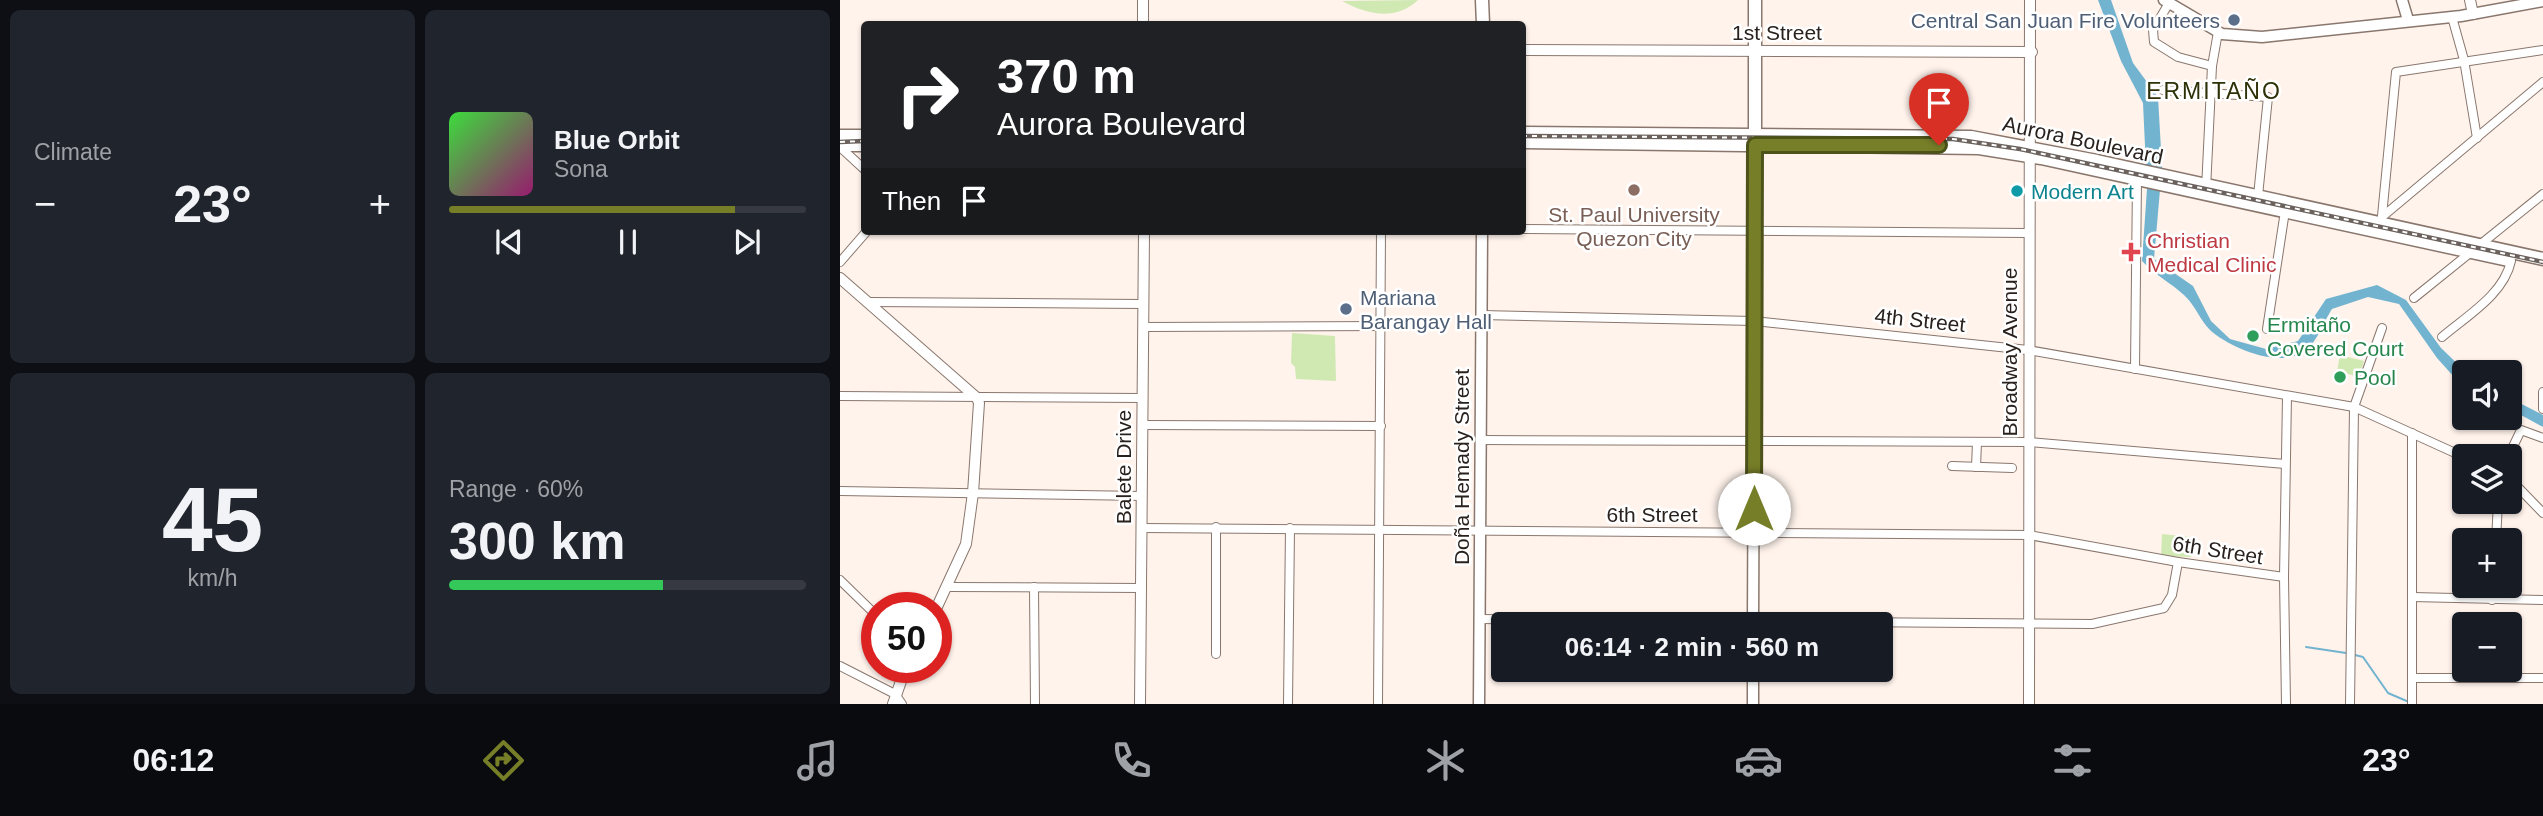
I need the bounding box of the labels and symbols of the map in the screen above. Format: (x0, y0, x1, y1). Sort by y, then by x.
place label: Central San Juan Fire Volunteers (1911, 9, 2220, 32)
marker: Central San Juan Fire Volunteers (2226, 12, 2242, 28)
street label: 1st Street (1732, 21, 1822, 44)
pin (1909, 73, 1969, 145)
district label: ERMITAÑO (2146, 78, 2282, 104)
street label: Aurora Boulevard (2001, 112, 2165, 168)
place label: Modern Art (2031, 180, 2134, 203)
marker: St. Paul University Quezon City (1626, 182, 1642, 198)
marker: Modern Art (2009, 183, 2025, 199)
place label: St. Paul University Quezon City (1548, 203, 1720, 250)
place label: Christian Medical Clinic (2147, 229, 2277, 276)
marker: Christian Medical Clinic (2121, 242, 2141, 262)
street label: Broadway Avenue (1998, 268, 2021, 436)
place label: Mariana Barangay Hall (1360, 286, 1492, 333)
marker: Mariana Barangay Hall (1338, 301, 1354, 317)
street label: 4th Street (1874, 304, 1967, 336)
place label: Ermitaño Covered Court (2267, 313, 2404, 360)
marker: Ermitaño Covered Court (2245, 328, 2261, 344)
place label: Pool (2354, 366, 2396, 389)
street label: Doña Hemady Street (1450, 369, 1473, 565)
marker: Pool (2332, 369, 2348, 385)
street label: Balete Drive (1112, 410, 1135, 524)
position arrow (1717, 472, 1791, 546)
street label: 6th Street (1606, 503, 1698, 526)
street label: 6th Street (2171, 532, 2265, 569)
speed limit sign: 50 (861, 592, 952, 683)

